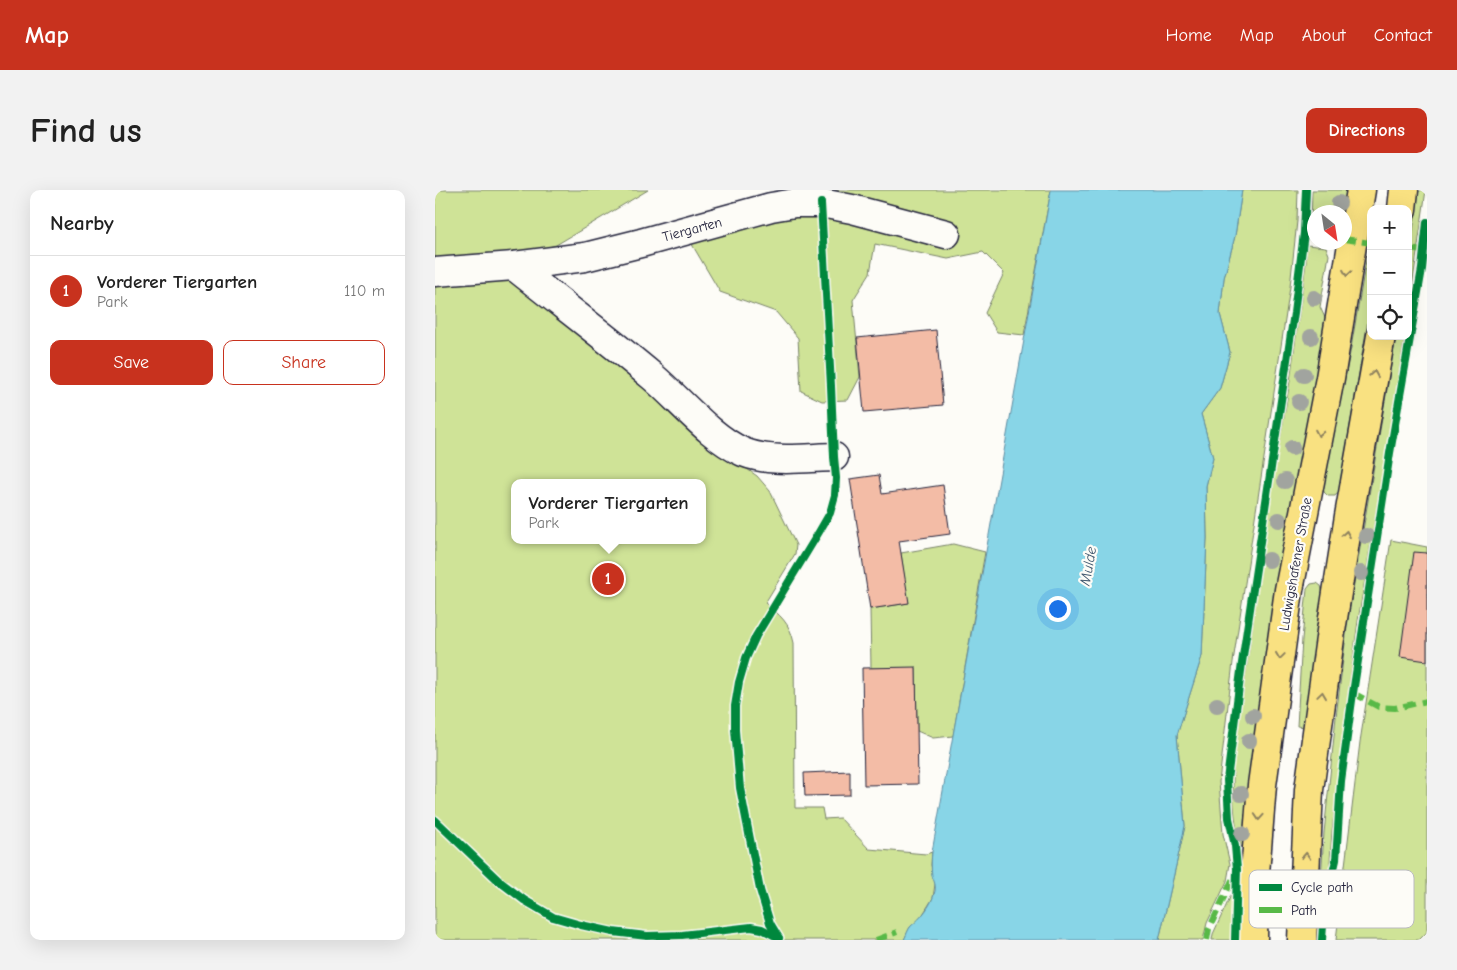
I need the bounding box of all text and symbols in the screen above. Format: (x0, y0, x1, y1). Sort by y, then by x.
text: Map (25, 21, 69, 49)
text: Home (1165, 25, 1212, 46)
text: Map (1240, 25, 1274, 46)
text: About (1302, 25, 1346, 46)
text: Contact (1374, 25, 1432, 46)
button: Directions (1306, 108, 1427, 153)
text: Find us (30, 110, 142, 151)
north arrow (1307, 205, 1352, 250)
map controls (1367, 205, 1412, 340)
button: + (1367, 205, 1412, 250)
text: Nearby (50, 211, 114, 235)
street label: Tiergarten (660, 213, 724, 246)
button: − (1367, 250, 1412, 295)
one-way arrow (1343, 268, 1353, 277)
text: Vorderer Tiergarten (97, 271, 257, 293)
text: 1 (63, 282, 69, 300)
text: 110 m (344, 282, 385, 300)
text: Park (97, 293, 128, 311)
button: locate (1367, 295, 1412, 340)
button: Save (50, 340, 213, 385)
button: Share (223, 340, 385, 385)
one-way arrow (1368, 370, 1378, 378)
one-way arrow (1315, 428, 1325, 437)
popup (511, 479, 706, 544)
text: Vorderer Tiergarten (528, 492, 689, 514)
street label: Ludwigshafener Straße (1275, 496, 1316, 632)
text: Park (528, 514, 559, 532)
one-way arrow (1340, 530, 1351, 538)
water label: Mulde (1076, 545, 1100, 588)
pin: 1 (592, 560, 624, 598)
your location (1045, 596, 1071, 622)
one-way arrow (1275, 652, 1285, 660)
one-way arrow (1316, 690, 1327, 698)
one-way arrow (1254, 813, 1265, 821)
one-way arrow (1300, 852, 1311, 860)
legend (1249, 870, 1414, 928)
text: Cycle path (1291, 879, 1353, 896)
text: Path (1291, 902, 1317, 919)

